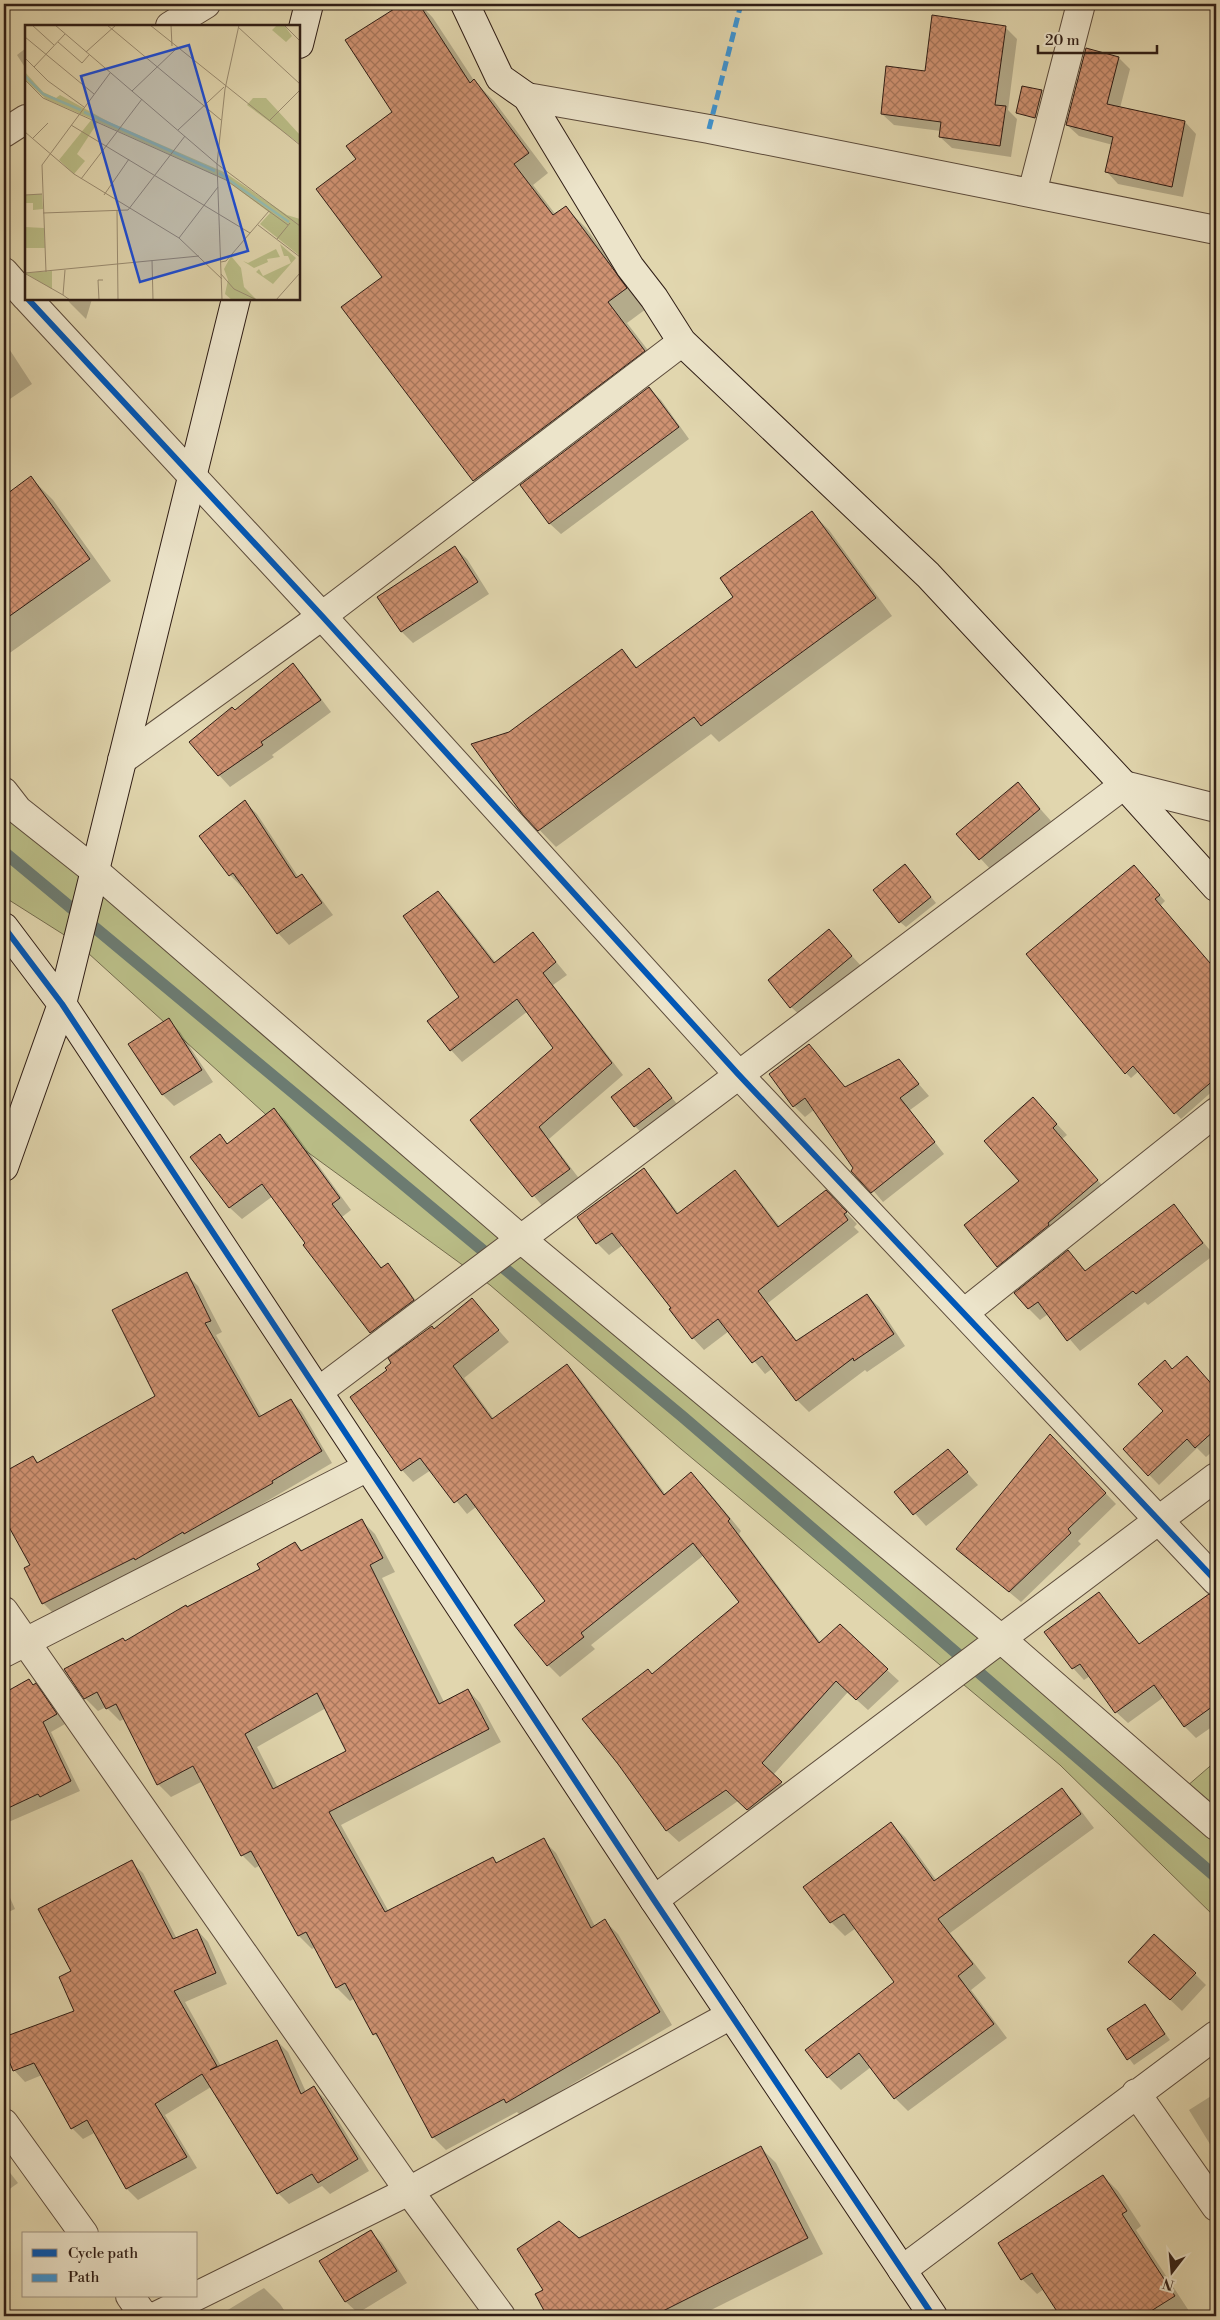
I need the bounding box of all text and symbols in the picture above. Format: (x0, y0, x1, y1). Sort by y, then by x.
scale bar (1038, 22, 1156, 54)
inset map (25, 25, 300, 300)
text: 20 m (1045, 31, 1080, 50)
legend (22, 2232, 198, 2298)
text: Cycle path (68, 2244, 138, 2263)
north arrow (1148, 2248, 1198, 2298)
text: Path (68, 2268, 100, 2287)
text: N (1161, 2273, 1176, 2294)

